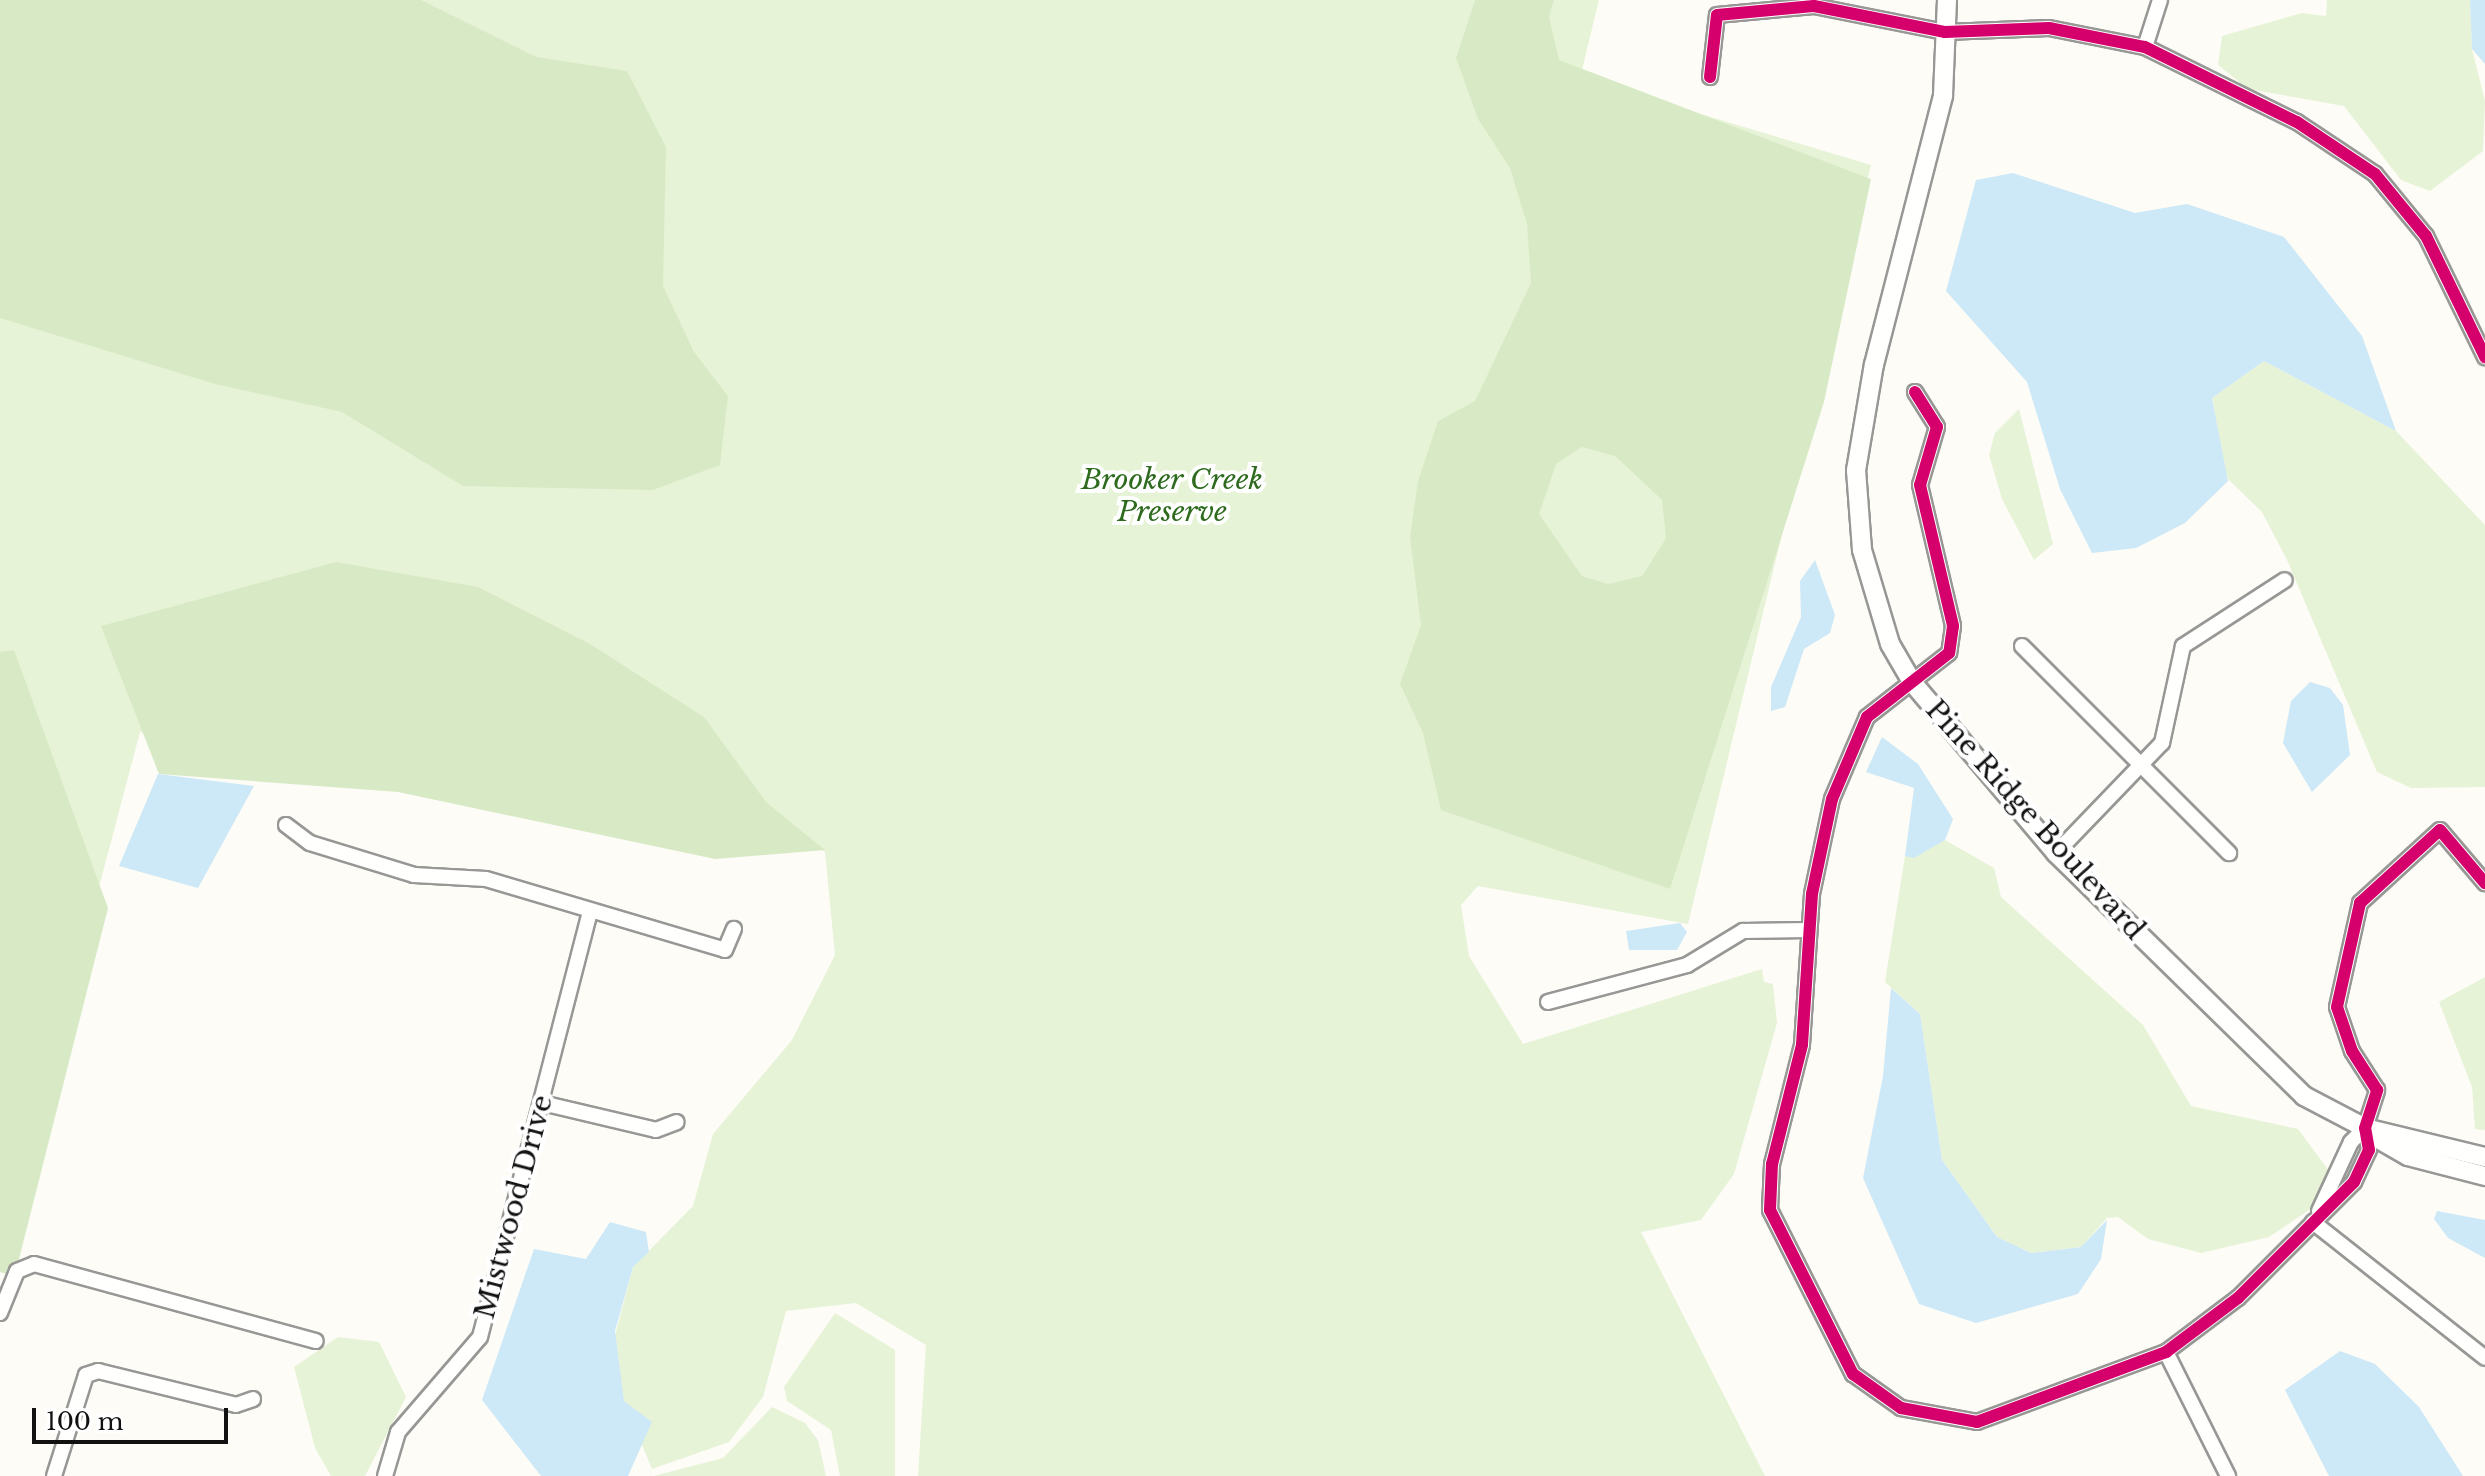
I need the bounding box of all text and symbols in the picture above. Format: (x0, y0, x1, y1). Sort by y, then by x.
park label: Brooker Creek Preserve (1081, 463, 1263, 529)
street label: Pine Ridge Boulevard (1918, 693, 2152, 947)
street label: Mistwood Drive (468, 1091, 560, 1323)
scale bar (36, 1392, 232, 1442)
text: 100 m (46, 1407, 124, 1436)

